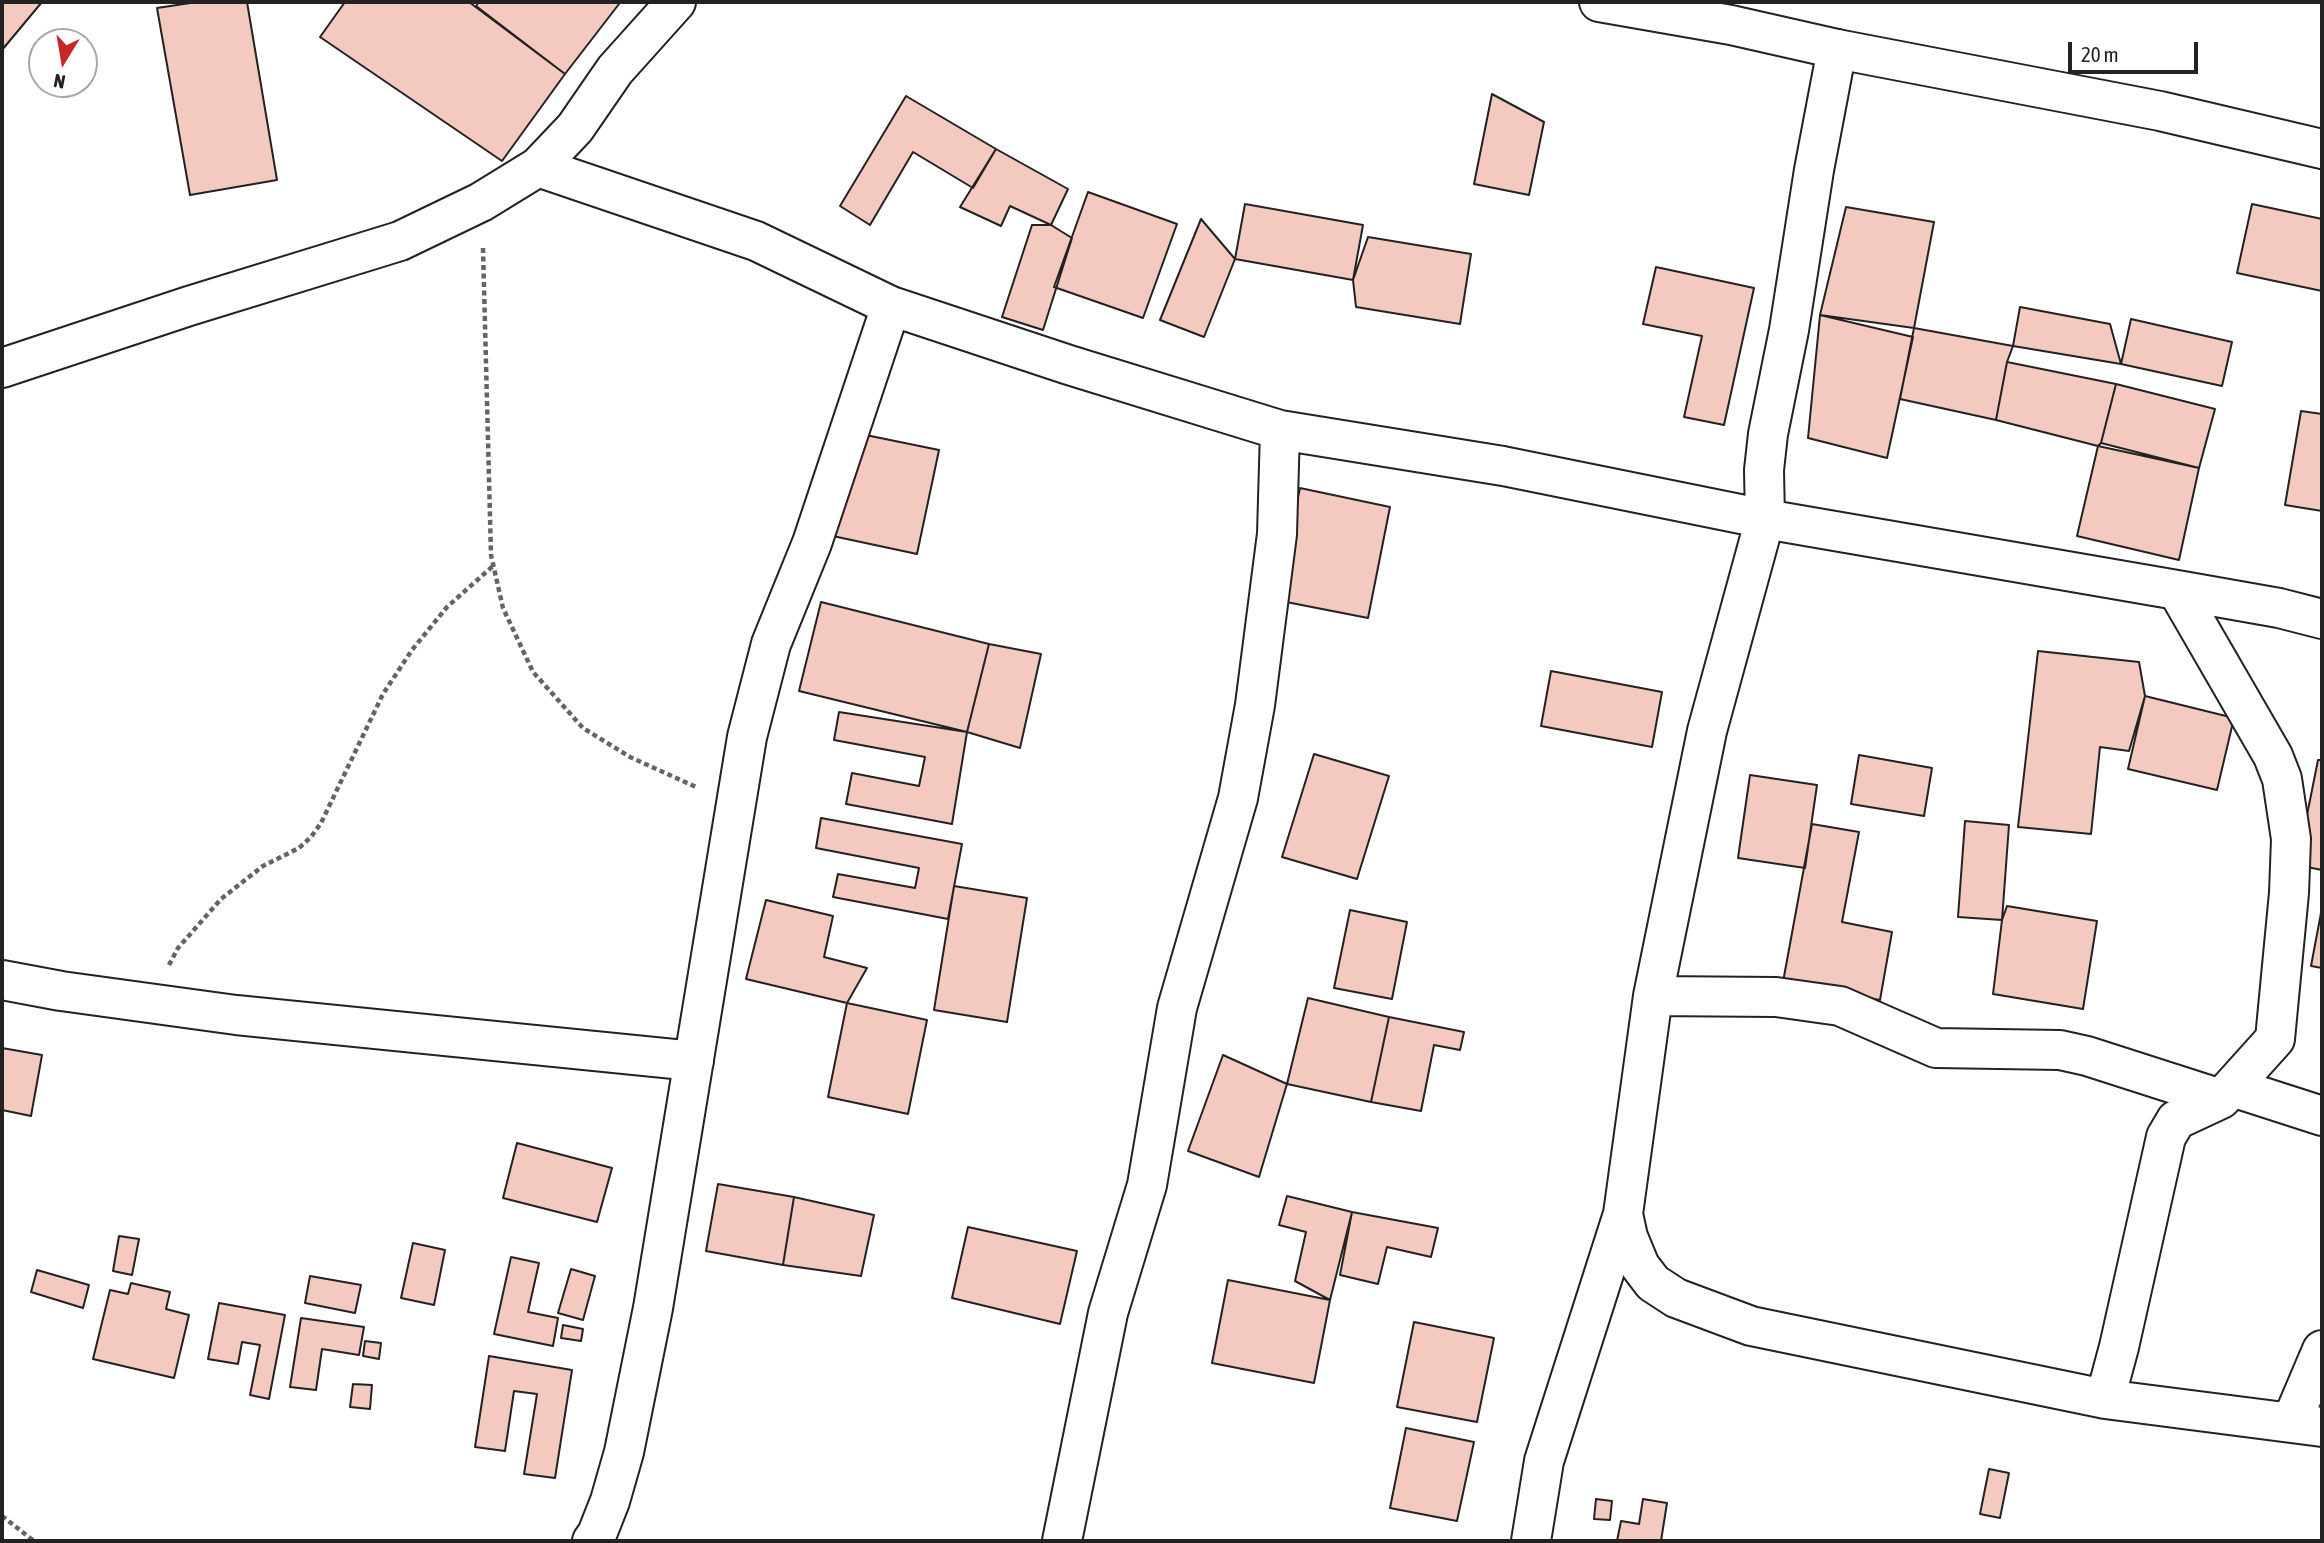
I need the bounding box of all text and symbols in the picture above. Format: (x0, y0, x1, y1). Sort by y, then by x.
north arrow (28, 28, 98, 98)
scale bar (2072, 28, 2202, 72)
text: 20 m (2081, 42, 2119, 66)
text: N (52, 70, 67, 94)

